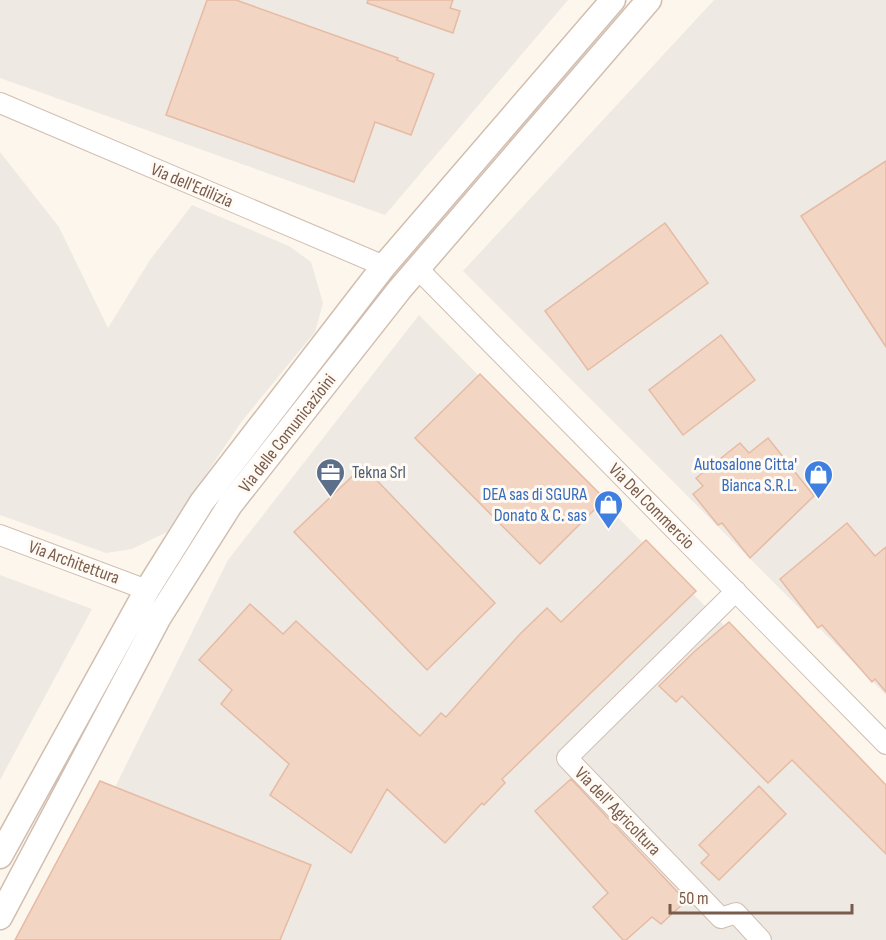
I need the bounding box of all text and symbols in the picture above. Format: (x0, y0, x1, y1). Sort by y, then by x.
street label: Via dell'Edilizia (147, 159, 236, 212)
street label: Via delle Comunicazioini (235, 370, 340, 497)
place label: Autosalone Citta' Bianca S.R.L. (693, 454, 797, 496)
office icon: Tekna Srl (315, 456, 347, 498)
shop icon: Autosalone Citta' Bianca S.R.L. (802, 458, 834, 500)
street label: Via Del Commercio (604, 459, 699, 554)
place label: Tekna Srl (352, 462, 406, 483)
place label: DEA sas di SGURA Donato & C. sas (482, 484, 587, 526)
shop icon: DEA sas di SGURA Donato & C. sas (592, 488, 624, 530)
street label: Via Architettura (25, 536, 122, 589)
street label: Via dell' Agricoltura (570, 763, 665, 860)
scale bar (670, 877, 852, 915)
text: 50 m (679, 888, 709, 909)

